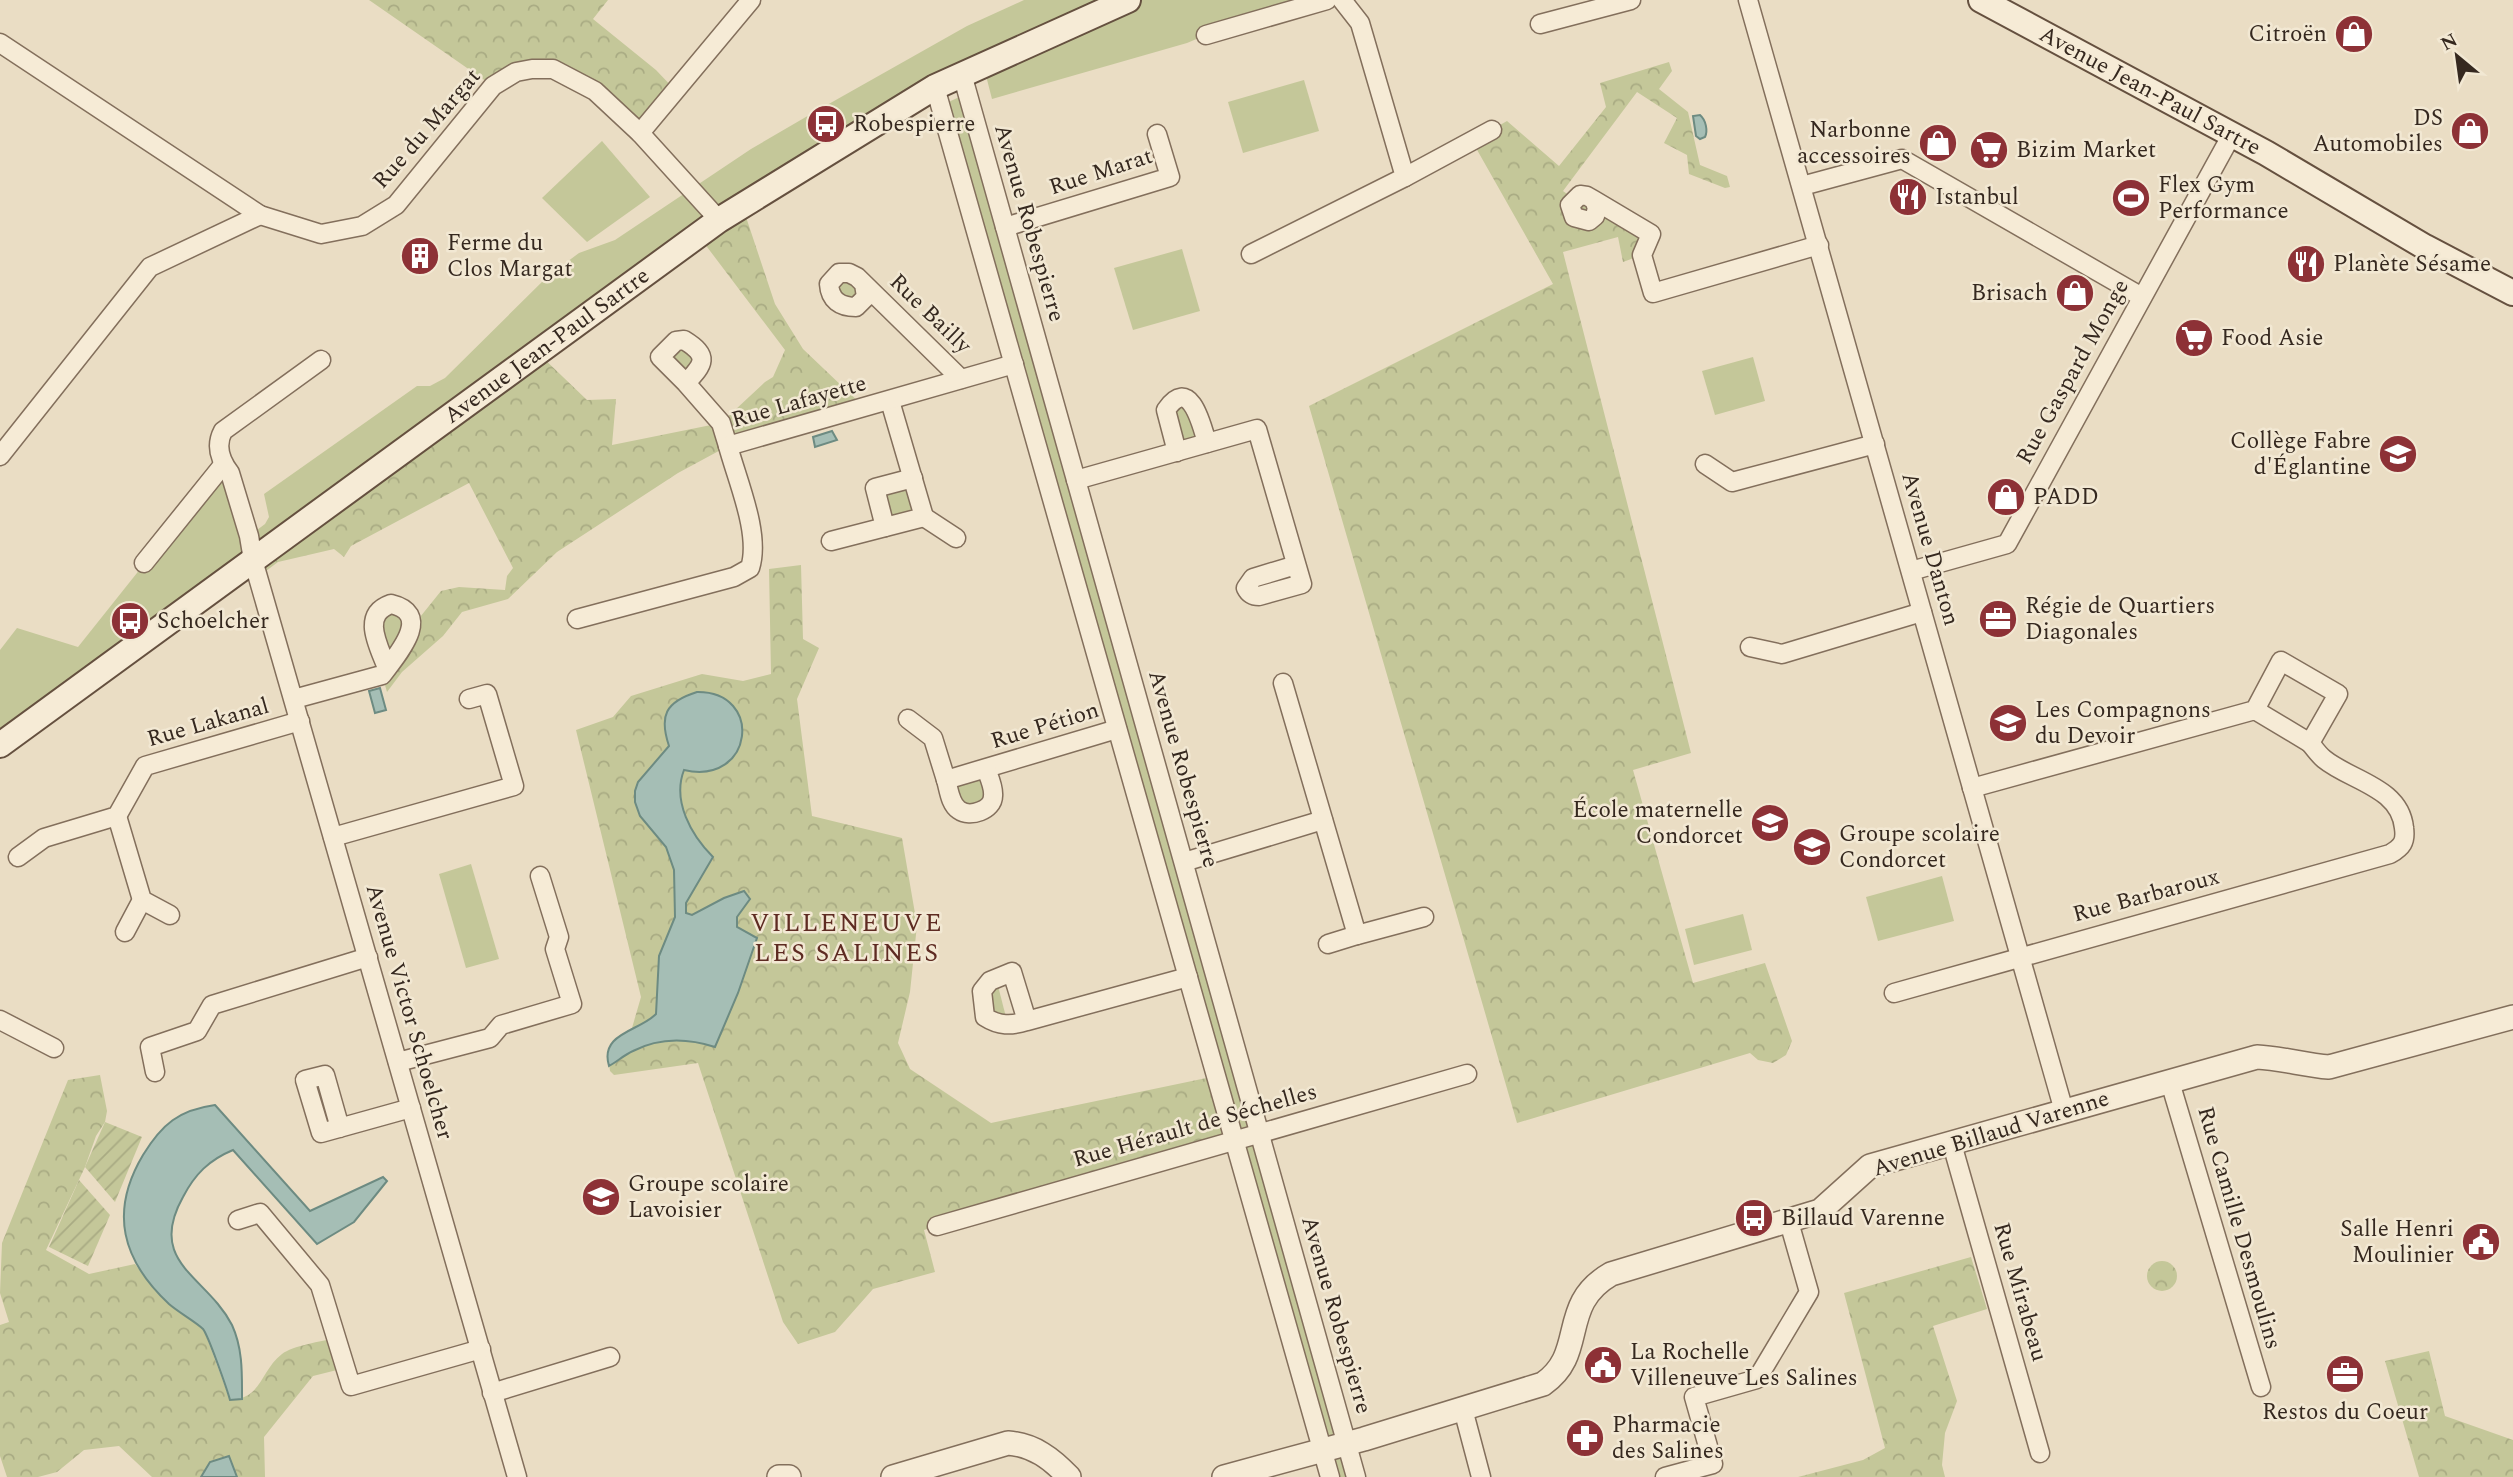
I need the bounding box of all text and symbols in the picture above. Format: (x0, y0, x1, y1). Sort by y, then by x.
shop icon: Citroën (2333, 13, 2375, 55)
street label: Avenue Jean-Paul Sartre (2033, 17, 2267, 165)
place label: Citroën (2249, 17, 2327, 52)
north arrow (2422, 21, 2492, 91)
text: N (2436, 26, 2463, 59)
street label: Rue du Margat (364, 61, 490, 197)
place label: DS Automobiles (2313, 101, 2443, 162)
bus stop icon: Robespierre (805, 103, 847, 145)
place label: Robespierre (853, 107, 975, 142)
shop icon: DS Automobiles (2449, 110, 2491, 152)
place label: Narbonne accessoires (1797, 113, 1911, 174)
street label: Avenue Robespierre (984, 120, 1074, 326)
shop icon: Narbonne accessoires (1917, 122, 1959, 164)
supermarket icon: Bizim Market (1968, 129, 2010, 171)
place label: Bizim Market (2016, 133, 2156, 168)
street label: Rue Marat (1045, 139, 1157, 205)
place label: Flex Gym Performance (2158, 168, 2289, 229)
restaurant icon: Istanbul (1887, 176, 1929, 218)
sports icon: Flex Gym Performance (2110, 177, 2152, 219)
place label: Istanbul (1935, 180, 2019, 215)
place label: Ferme du Clos Margat (447, 226, 573, 287)
building icon: Ferme du Clos Margat (399, 235, 441, 277)
restaurant icon: Planète Sésame (2285, 243, 2327, 285)
place label: Planète Sésame (2333, 247, 2491, 282)
street label: Avenue Jean-Paul Sartre (437, 259, 657, 433)
street label: Rue Bailly (881, 266, 980, 363)
shop icon: Brisach (2054, 272, 2096, 314)
street label: Rue Gaspard Monge (2007, 273, 2139, 471)
place label: Brisach (1971, 276, 2048, 311)
supermarket icon: Food Asie (2173, 317, 2215, 359)
place label: Food Asie (2221, 321, 2323, 356)
street label: Rue Lafayette (727, 366, 871, 438)
place label: Collège Fabre d'Églantine (2230, 424, 2371, 485)
school or university icon: Collège Fabre d'Églantine (2377, 433, 2419, 475)
street label: Avenue Danton (1891, 468, 1969, 630)
shop icon: PADD (1985, 476, 2027, 518)
place label: PADD (2033, 480, 2099, 515)
place label: Régie de Quartiers Diagonales (2025, 589, 2215, 650)
office icon: Régie de Quartiers Diagonales (1977, 598, 2019, 640)
bus stop icon: Schoelcher (109, 600, 151, 642)
place label: Schoelcher (157, 604, 269, 639)
street label: Avenue Robespierre (1138, 666, 1228, 872)
street label: Rue Lakanal (143, 689, 273, 757)
street label: Rue Pétion (987, 693, 1103, 759)
place label: Les Compagnons du Devoir (2035, 693, 2211, 754)
school or university icon: Les Compagnons du Devoir (1987, 702, 2029, 744)
place label: École maternelle Condorcet (1572, 793, 1743, 854)
school or university icon: École maternelle Condorcet (1749, 802, 1791, 844)
place label: Groupe scolaire Condorcet (1839, 817, 2000, 878)
school or university icon: Groupe scolaire Condorcet (1791, 826, 1833, 868)
street label: Rue Barbaroux (2069, 860, 2223, 932)
street label: Avenue Victor Schoelcher (356, 880, 462, 1144)
district label: VILLENEUVE LES SALINES (750, 903, 944, 973)
street label: Rue Hérault de Séchelles (1069, 1074, 1321, 1178)
street label: Avenue Billaud Varenne (1868, 1081, 2114, 1187)
street label: Rue Camille Desmoulins (2188, 1102, 2290, 1354)
place label: Groupe scolaire Lavoisier (628, 1167, 789, 1228)
school or university icon: Groupe scolaire Lavoisier (580, 1176, 622, 1218)
bus stop icon: Billaud Varenne (1733, 1197, 1775, 1239)
place label: Billaud Varenne (1781, 1201, 1945, 1236)
street label: Avenue Robespierre (1291, 1212, 1381, 1418)
place label: Salle Henri Moulinier (2340, 1212, 2454, 1273)
street label: Rue Mirabeau (1983, 1218, 2057, 1366)
public building icon: Salle Henri Moulinier (2460, 1221, 2502, 1263)
place label: La Rochelle Villeneuve Les Salines (1630, 1335, 1858, 1396)
public building icon: La Rochelle Villeneuve Les Salines (1582, 1344, 1624, 1386)
office icon: Restos du Coeur (2324, 1353, 2366, 1395)
place label: Restos du Coeur (2262, 1395, 2428, 1430)
place label: Pharmacie des Salines (1612, 1408, 1724, 1469)
pharmacy icon: Pharmacie des Salines (1564, 1417, 1606, 1459)

